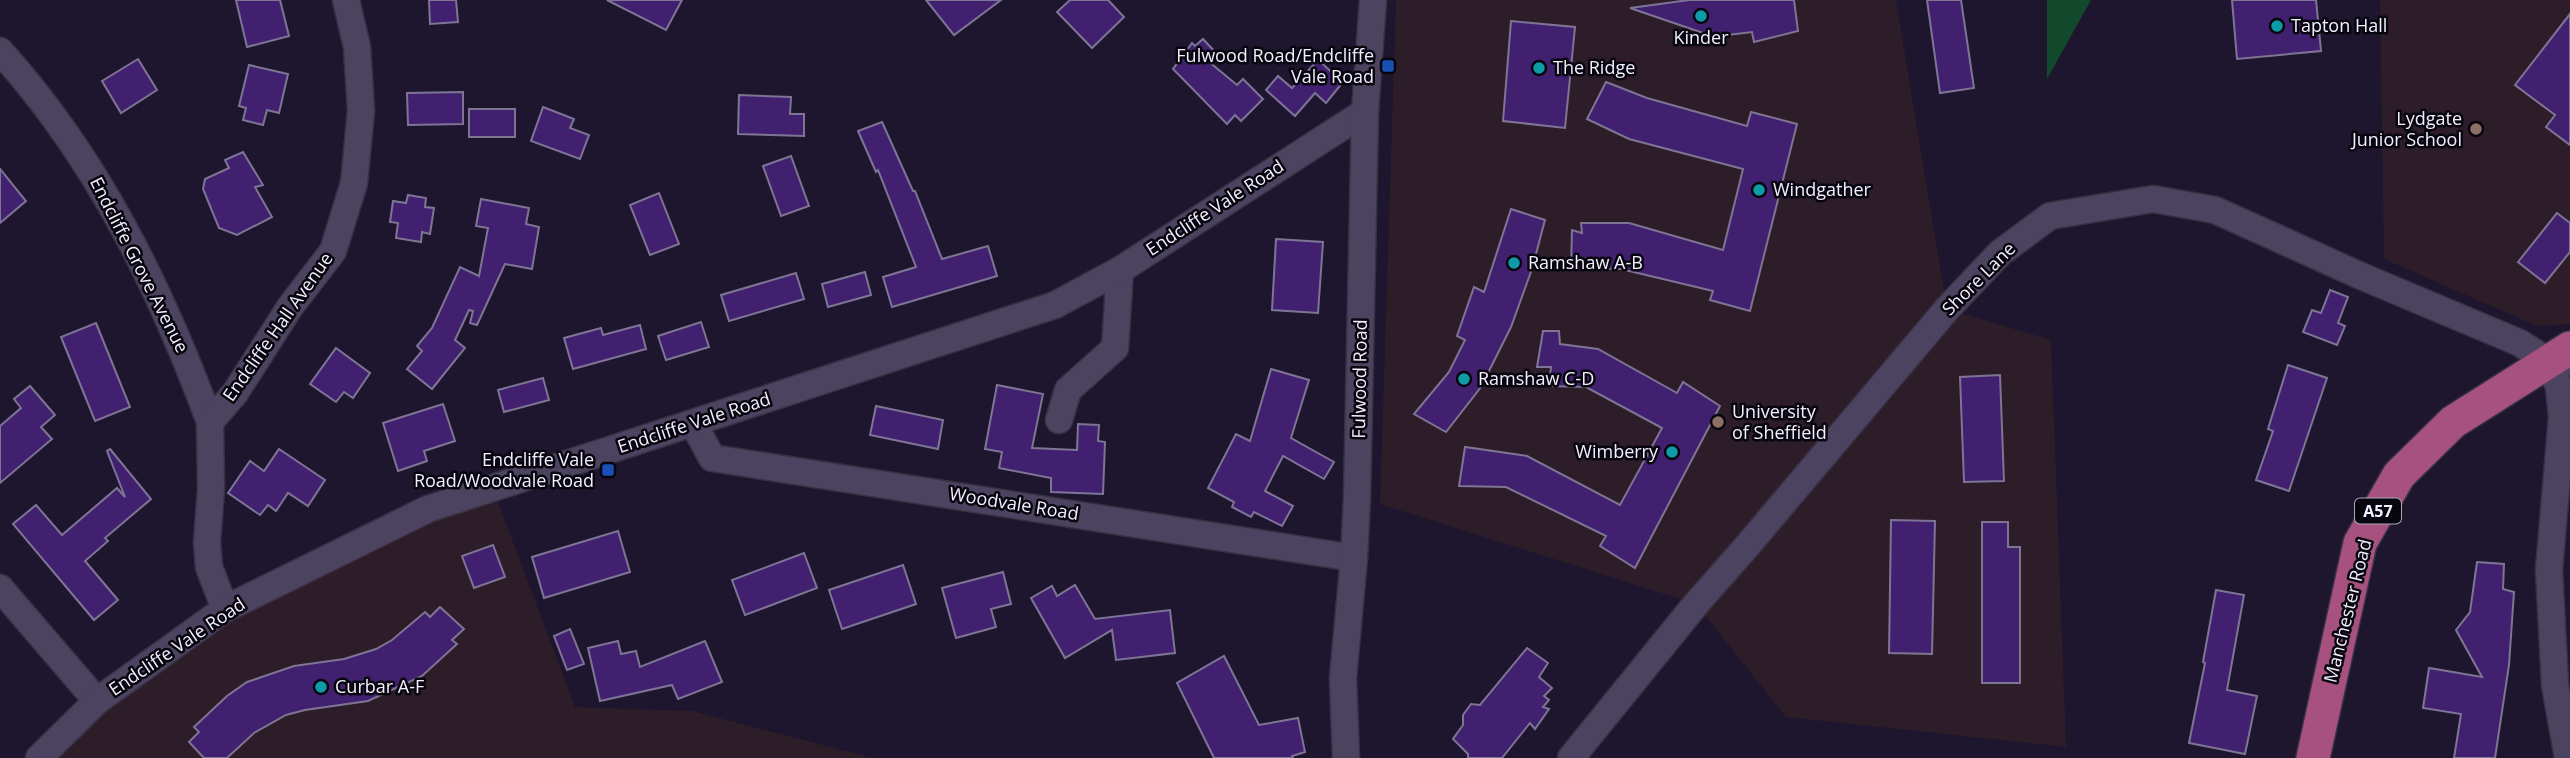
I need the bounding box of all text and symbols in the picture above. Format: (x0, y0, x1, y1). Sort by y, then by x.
marker: Kinder (1693, 8, 1709, 24)
place label: Tapton Hall (2291, 13, 2387, 37)
marker: Tapton Hall (2269, 18, 2285, 34)
place label: Kinder (1673, 25, 1729, 49)
place label: Fulwood Road/Endcliffe Vale Road (1176, 43, 1374, 88)
place label: The Ridge (1553, 55, 1635, 79)
marker: Fulwood Road/Endcliffe Vale Road (1380, 58, 1396, 74)
marker: The Ridge (1531, 60, 1547, 76)
place label: Lydgate Junior School (2350, 106, 2462, 151)
marker: Lydgate Junior School (2468, 121, 2484, 137)
street label: Endcliffe Vale Road (1141, 154, 1288, 261)
street label: Endcliffe Grove Avenue (85, 173, 195, 357)
place label: Windgather (1773, 177, 1872, 201)
marker: Windgather (1751, 182, 1767, 198)
street label: Shore Lane (1936, 236, 2020, 320)
street label: Endcliffe Hall Avenue (217, 247, 338, 406)
place label: Ramshaw A-B (1528, 250, 1643, 274)
marker: Ramshaw A-B (1506, 255, 1522, 271)
street label: Fulwood Road (1346, 319, 1372, 439)
place label: Ramshaw C-D (1478, 366, 1594, 390)
marker: Ramshaw C-D (1456, 371, 1472, 387)
street label: Endcliffe Vale Road (614, 386, 773, 458)
place label: University of Sheffield (1732, 399, 1827, 444)
marker: University of Sheffield (1710, 414, 1726, 430)
place label: Wimberry (1575, 439, 1659, 463)
marker: Wimberry (1664, 444, 1680, 460)
place label: Endcliffe Vale Road/Woodvale Road (414, 447, 594, 492)
marker: Endcliffe Vale Road/Woodvale Road (600, 462, 616, 478)
street label: Woodvale Road (948, 481, 1081, 525)
road number: A57 (2355, 498, 2401, 524)
street label: Manchester Road (2318, 536, 2376, 685)
street label: Endcliffe Vale Road (104, 592, 249, 701)
place label: Curbar A-F (335, 674, 424, 698)
marker: Curbar A-F (313, 679, 329, 695)

